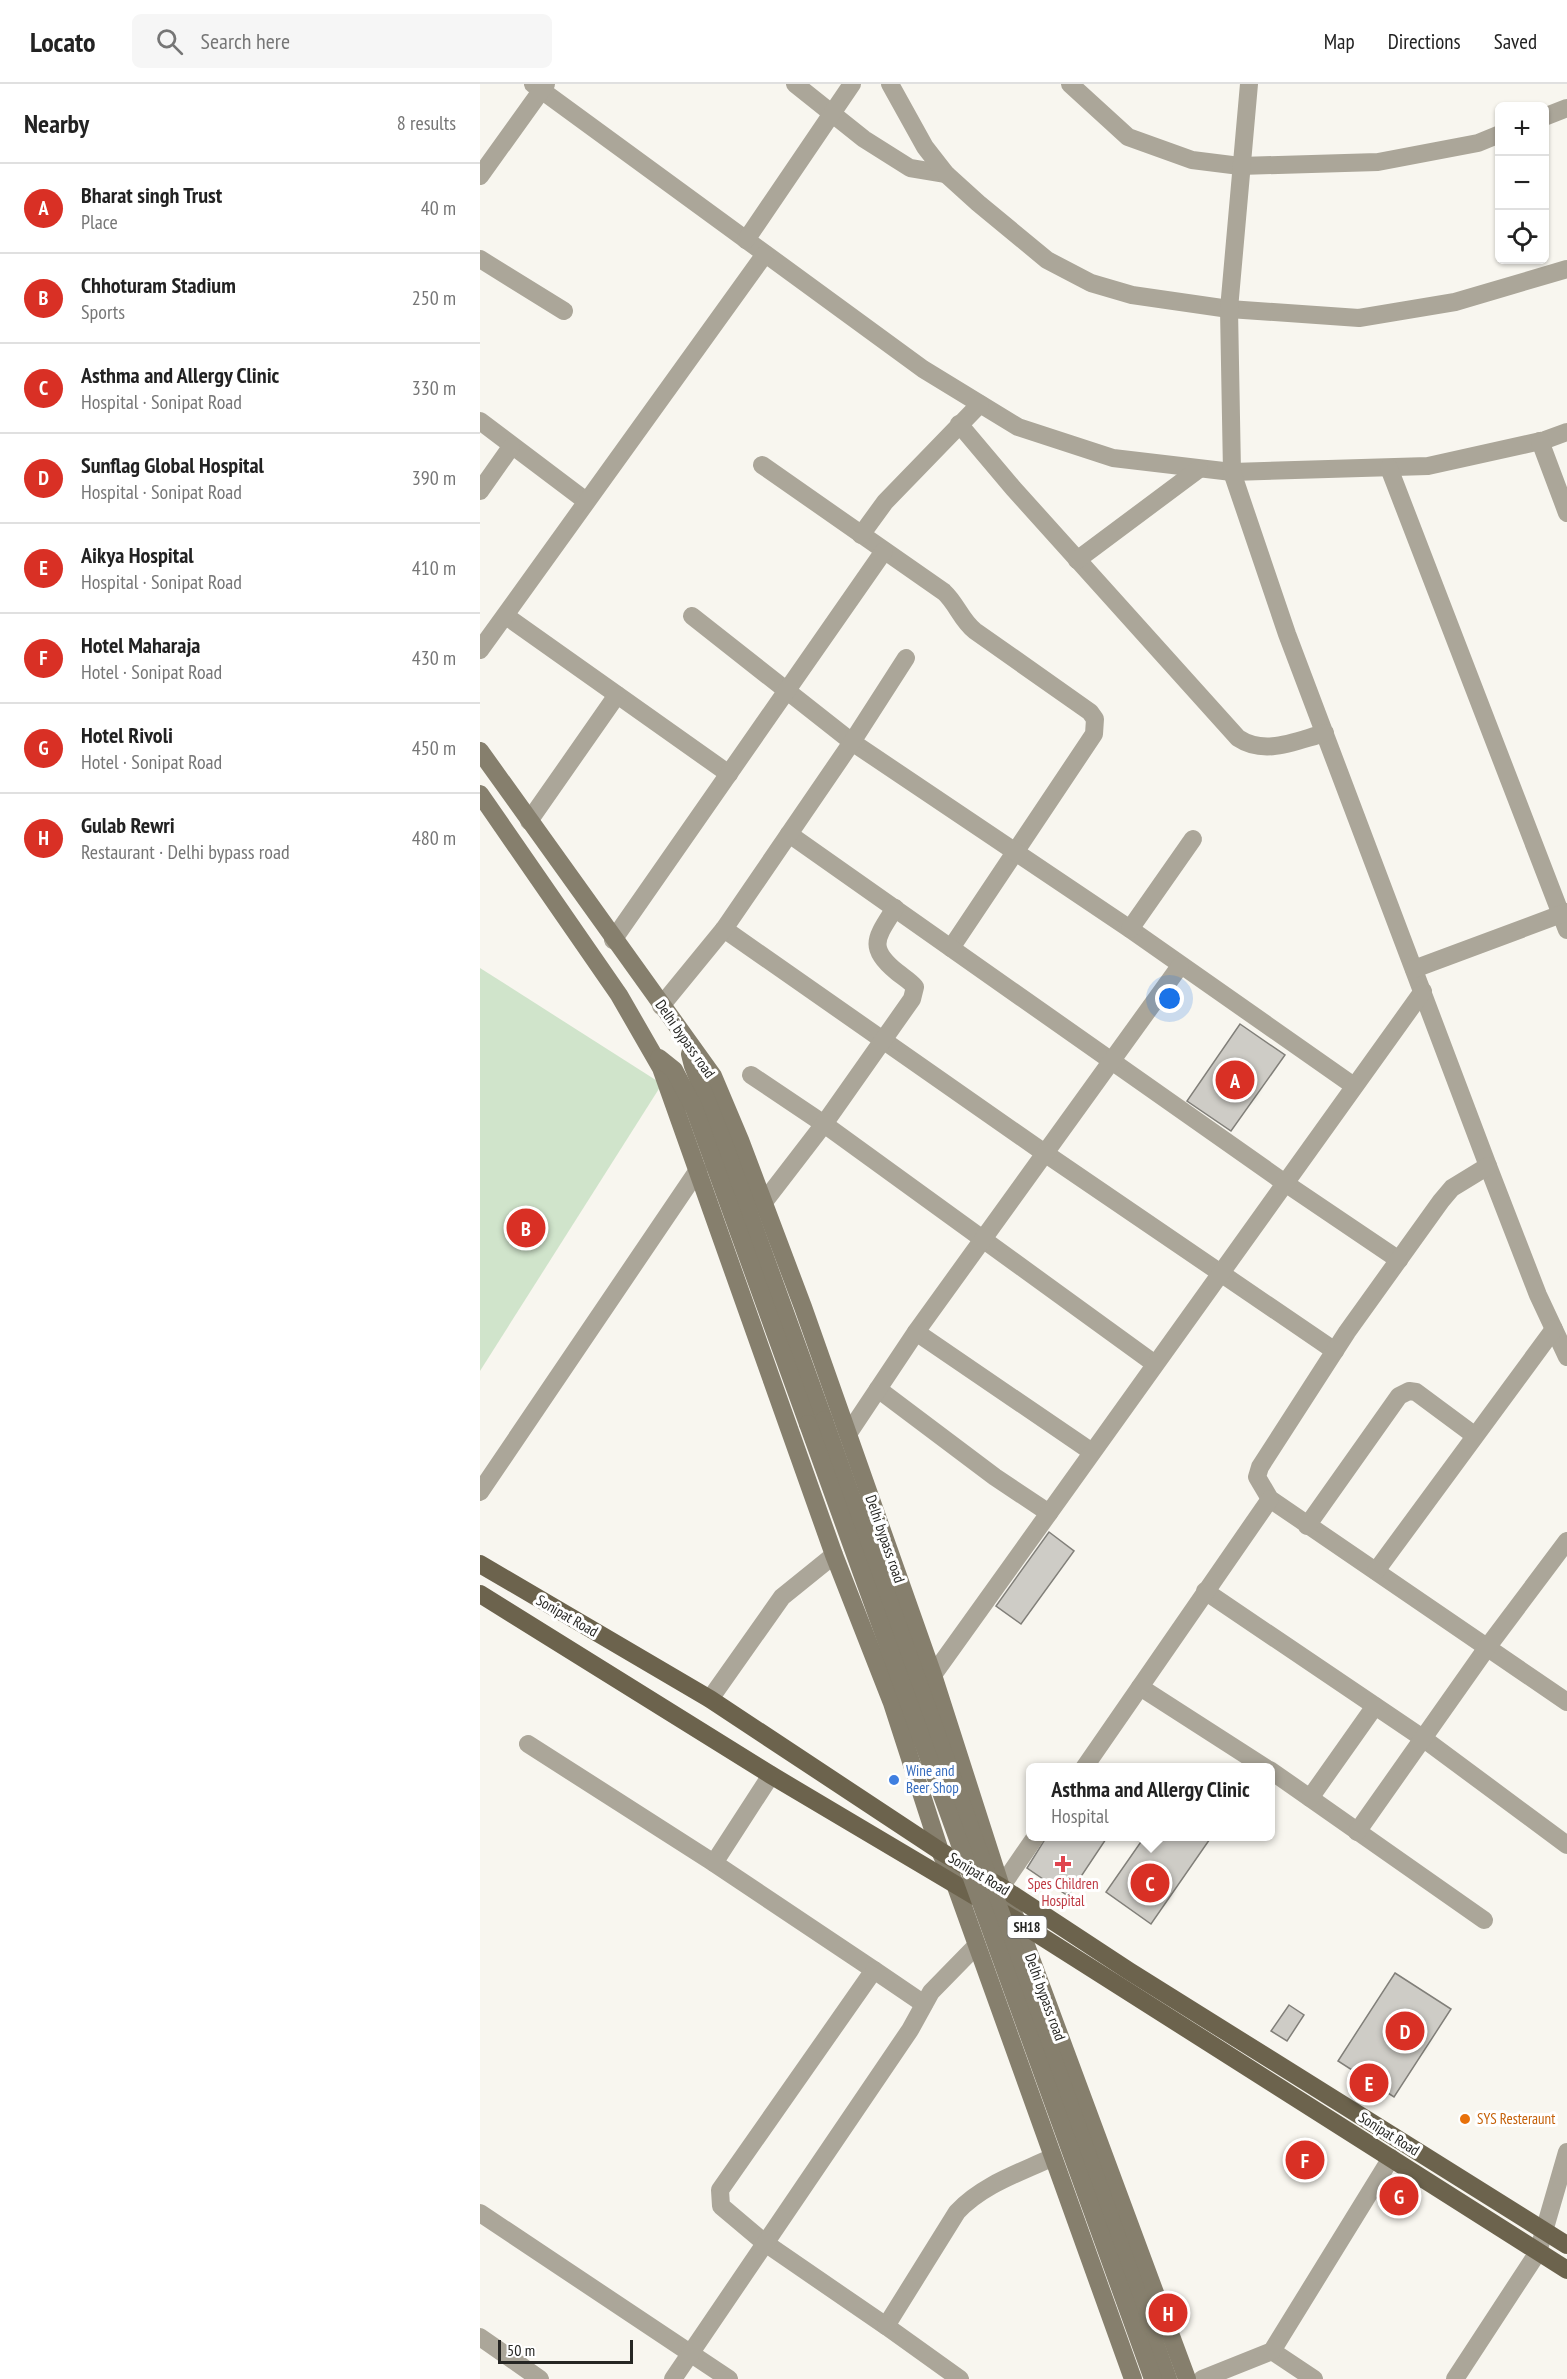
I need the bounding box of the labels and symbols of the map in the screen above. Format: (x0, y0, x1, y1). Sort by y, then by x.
your location (1155, 984, 1184, 1013)
street label: Delhi bypass road (651, 996, 719, 1082)
pin: A (1216, 1058, 1254, 1102)
pin: B (506, 1206, 546, 1250)
street label: Delhi bypass road (862, 1492, 909, 1585)
street label: Sonipat Road (533, 1590, 602, 1641)
place label: Wine and Beer Shop (906, 1761, 959, 1797)
marker: Wine and Beer Shop (887, 1773, 901, 1787)
street label: Sonipat Road (945, 1848, 1013, 1899)
marker: Spes Children Hospital (1054, 1855, 1072, 1873)
pin: C (1130, 1860, 1170, 1906)
place label: Spes Children Hospital (1028, 1874, 1099, 1910)
road number: SH18 (1008, 1916, 1046, 1938)
street label: Delhi bypass road (1021, 1951, 1070, 2043)
pin: D (1386, 2008, 1424, 2054)
pin: E (1350, 2060, 1388, 2106)
street label: Sonipat Road (1355, 2107, 1423, 2160)
place label: SYS Resteraunt (1477, 2109, 1555, 2128)
marker: SYS Resteraunt (1458, 2112, 1472, 2126)
pin: F (1286, 2138, 1324, 2182)
pin: G (1380, 2174, 1418, 2218)
pin: H (1148, 2290, 1188, 2336)
scale bar (498, 2337, 633, 2364)

